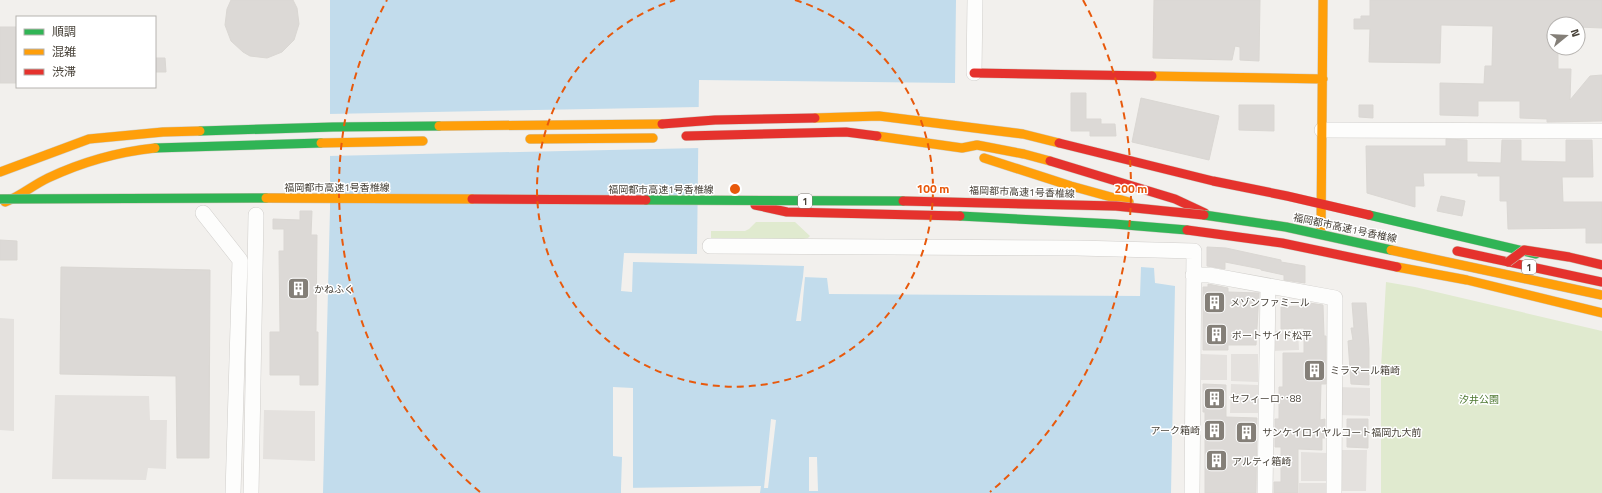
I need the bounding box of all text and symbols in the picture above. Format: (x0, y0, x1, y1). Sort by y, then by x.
legend (16, 16, 156, 88)
north arrow (1546, 16, 1586, 56)
text: 順調 (52, 22, 76, 41)
text: N (1567, 27, 1584, 39)
text: 混雑 (52, 42, 76, 61)
text: 渋滞 (52, 62, 76, 81)
text: 100 m (917, 179, 949, 198)
text: 200 m (1115, 179, 1147, 198)
street label: 福岡都市高速1号香椎線 (284, 180, 390, 195)
street label: 福岡都市高速1号香椎線 (608, 182, 714, 197)
centre of rings (728, 182, 742, 196)
street label: 福岡都市高速1号香椎線 (969, 183, 1075, 201)
road number: 1 (798, 194, 812, 208)
street label: 福岡都市高速1号香椎線 (1292, 210, 1398, 246)
road number: 1 (1522, 260, 1536, 274)
building icon: かねふく (285, 276, 311, 302)
place label: かねふく (314, 282, 354, 297)
building icon: メゾンファミール (1202, 289, 1228, 315)
place label: メゾンファミール (1230, 295, 1310, 310)
building icon: ポートサイド松平 (1203, 322, 1229, 348)
place label: ポートサイド松平 (1232, 328, 1312, 343)
building icon: ミラマール箱崎 (1302, 357, 1328, 383)
place label: ミラマール箱崎 (1330, 363, 1400, 378)
building icon: セフィーロ‥88 (1202, 385, 1228, 411)
place label: セフィーロ‥88 (1230, 391, 1301, 406)
park label: 汐井公園 (1459, 392, 1499, 407)
building icon: アーク箱崎 (1202, 417, 1228, 443)
building icon: サンケイロイヤルコート福岡九大前 (1234, 419, 1260, 445)
place label: アーク箱崎 (1151, 423, 1200, 438)
place label: サンケイロイヤルコート福岡九大前 (1262, 425, 1421, 440)
building icon: アルティ箱崎 (1203, 448, 1229, 474)
place label: アルティ箱崎 (1232, 454, 1291, 469)

